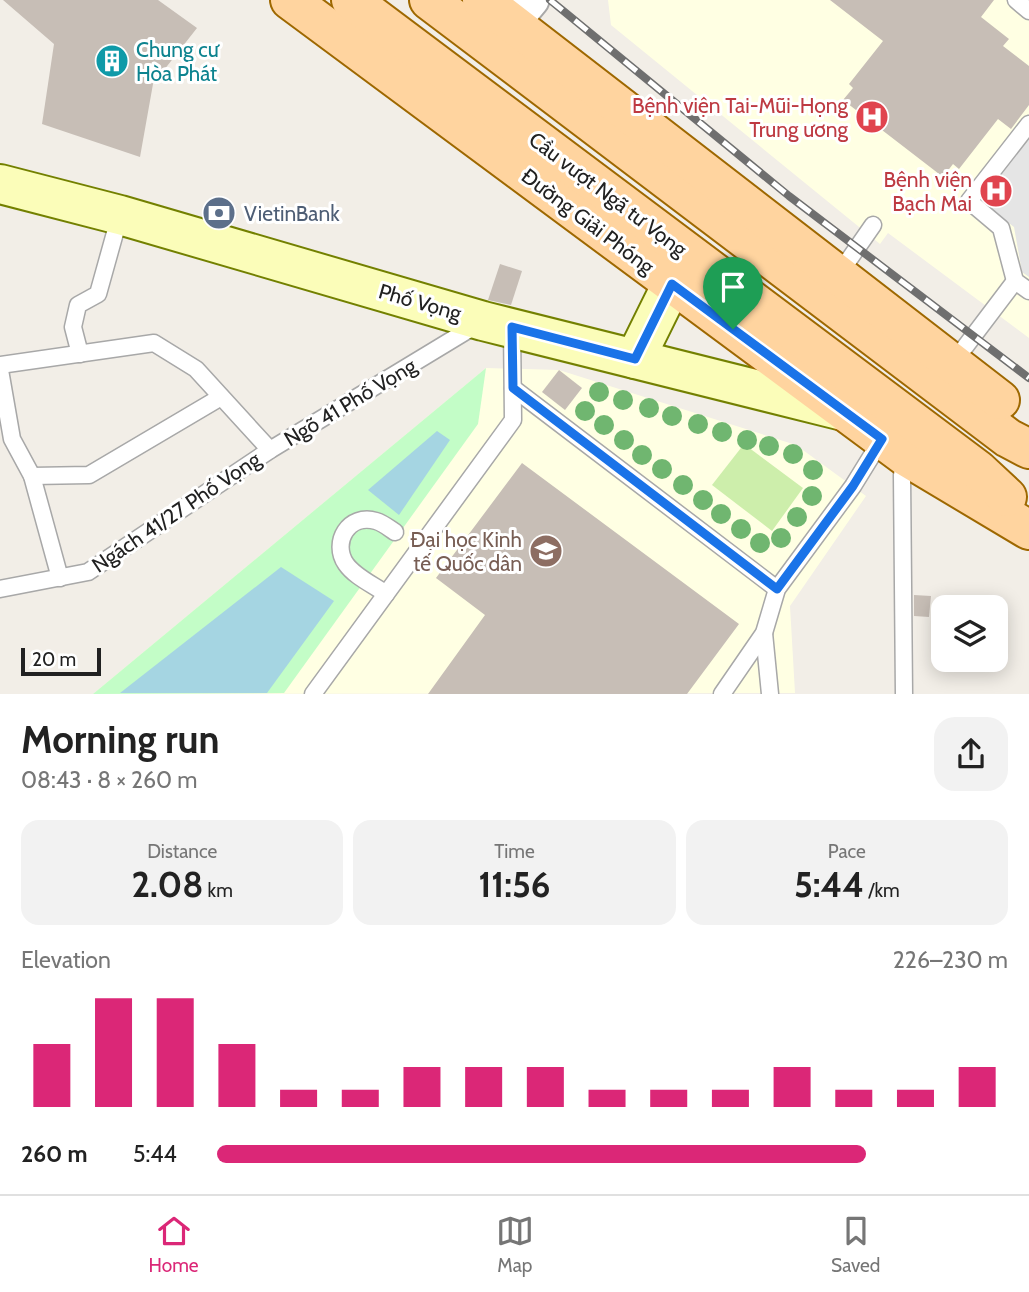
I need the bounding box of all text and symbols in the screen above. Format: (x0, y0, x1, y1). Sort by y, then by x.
place label: Chung cư Hòa Phát (136, 37, 221, 86)
building icon: Chung cư Hòa Phát (93, 42, 131, 80)
place label: Bệnh viện Tai-Mũi-Họng Trung ương (632, 93, 849, 142)
hospital icon: Bệnh viện Tai-Mũi-Họng Trung ương (853, 98, 891, 136)
street label: Cầu vượt Ngã tư Vọng (524, 127, 692, 262)
street label: Đường Giải Phóng (517, 163, 660, 279)
place label: Bệnh viện Bạch Mai (884, 167, 972, 216)
hospital icon: Bệnh viện Bạch Mai (977, 172, 1015, 210)
bank icon: VietinBank (200, 194, 238, 232)
place label: VietinBank (244, 201, 340, 226)
pin (703, 257, 763, 329)
icon: arrive (714, 268, 752, 306)
street label: Phố Vọng (376, 278, 465, 326)
street label: Ngõ 41 Phố Vọng (279, 352, 421, 451)
street label: Ngách 41/27 Phố Vọng (87, 446, 265, 578)
place label: Đại học Kinh tế Quốc dân (410, 527, 522, 576)
school or university icon: Đại học Kinh tế Quốc dân (527, 532, 565, 570)
map controls (931, 595, 1008, 672)
button: layers (931, 595, 1008, 672)
scale bar (21, 645, 102, 676)
text: 20 m (32, 648, 76, 671)
text: Morning run (21, 716, 220, 763)
button: share (934, 717, 1008, 791)
text: 08:43 · 8 × 260 m (21, 766, 197, 794)
text: Distance (147, 840, 217, 863)
text: Time (494, 840, 535, 863)
text: Pace (828, 840, 866, 863)
text: 2.08 (132, 863, 203, 906)
text: 11:56 (478, 863, 551, 906)
text: 5:44 (794, 863, 864, 906)
text: km (203, 879, 233, 902)
text: /km (864, 879, 900, 902)
text: Elevation (21, 946, 111, 974)
text: 226–230 m (893, 946, 1008, 974)
text: 260 m (21, 1140, 88, 1168)
text: 5:44 (133, 1140, 177, 1168)
tab: Home (149, 1212, 199, 1277)
tab: Map (496, 1212, 534, 1277)
tab: Saved (831, 1212, 880, 1277)

